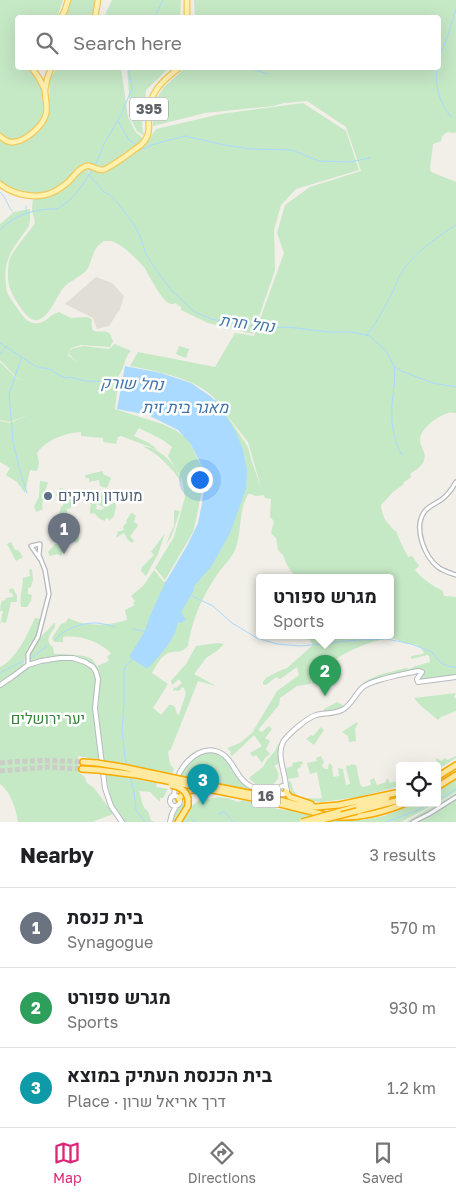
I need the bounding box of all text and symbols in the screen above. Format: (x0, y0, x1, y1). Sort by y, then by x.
search box (15, 15, 441, 70)
icon: search (33, 29, 61, 57)
text: Search here (73, 31, 182, 54)
road number: 395 (130, 98, 168, 120)
water label: נחל חרת (218, 310, 277, 336)
water label: נחל שורק (100, 372, 165, 394)
water label: מאגר בית זית (142, 397, 229, 417)
your location (187, 467, 213, 493)
place label: מועדון ותיקים (58, 486, 143, 504)
marker: מועדון ותיקים (42, 490, 54, 502)
pin: 1 (48, 513, 80, 554)
popup (256, 574, 394, 639)
text: מגרש ספורט (273, 584, 377, 607)
text: Sports (273, 611, 324, 631)
pin: 2 (309, 655, 341, 696)
park label: יער ירושלים (11, 709, 85, 727)
map controls (396, 762, 441, 807)
button: locate (396, 762, 441, 807)
pin: 3 (187, 764, 219, 805)
road number: 16 (252, 784, 280, 808)
text: Nearby (20, 842, 94, 868)
text: 3 results (369, 845, 436, 865)
text: בית כנסת (67, 905, 143, 928)
text: 1 (32, 918, 40, 938)
text: 570 m (390, 918, 436, 938)
text: Synagogue (67, 932, 153, 952)
text: מגרש ספורט (67, 985, 171, 1008)
text: 2 (31, 998, 41, 1018)
text: 930 m (389, 998, 436, 1018)
text: Sports (67, 1012, 118, 1032)
text: בית הכנסת העתיק במוצא (67, 1063, 272, 1086)
text: 3 (31, 1078, 41, 1098)
text: 1.2 km (387, 1078, 436, 1098)
text: Place · דרך אריאל שרון (67, 1091, 226, 1111)
tab: Map (53, 1139, 82, 1186)
tab: Directions (188, 1139, 256, 1186)
tab: Saved (362, 1139, 403, 1186)

